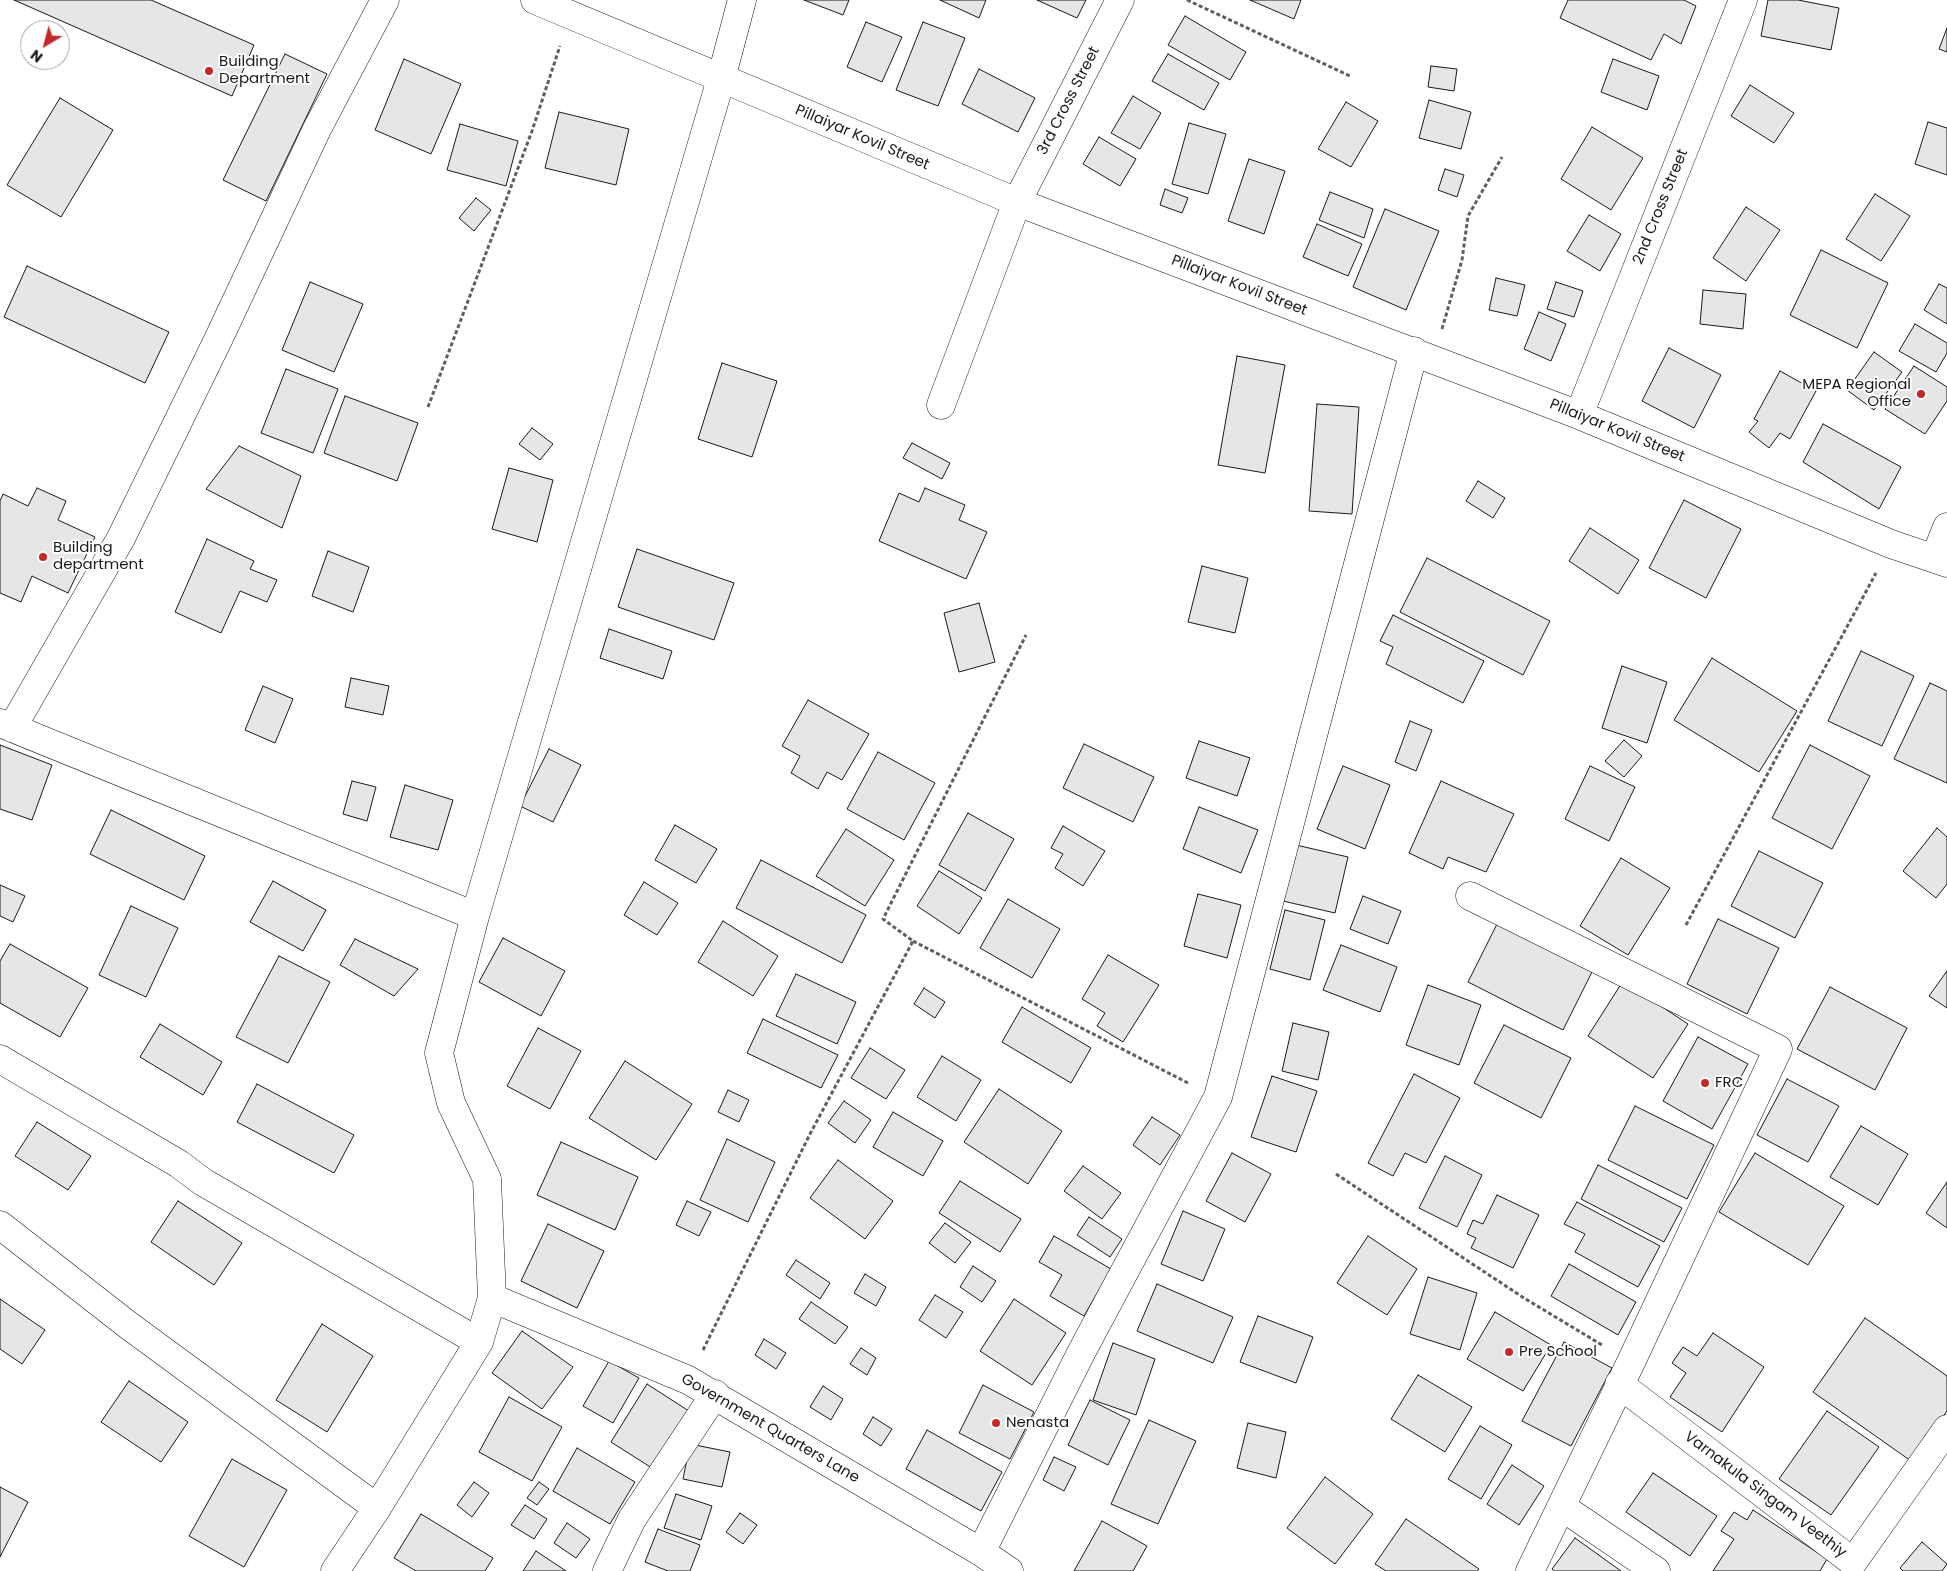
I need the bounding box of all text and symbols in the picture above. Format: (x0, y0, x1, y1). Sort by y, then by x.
north arrow (20, 20, 70, 70)
street label: 3rd Cross Street (1034, 44, 1104, 158)
text: N (26, 45, 47, 67)
place label: Building Department (219, 53, 310, 88)
marker: Building Department (203, 65, 215, 77)
street label: Pillaiyar Kovil Street (792, 102, 932, 174)
street label: 2nd Cross Street (1630, 147, 1692, 267)
street label: Pillaiyar Kovil Street (1169, 252, 1309, 320)
place label: MEPA Regional Office (1802, 376, 1911, 411)
marker: MEPA Regional Office (1915, 388, 1927, 400)
street label: Pillaiyar Kovil Street (1547, 396, 1687, 466)
place label: Building department (53, 539, 144, 574)
marker: Building department (37, 551, 49, 563)
place label: FRC (1715, 1074, 1743, 1092)
marker: FRC (1699, 1077, 1711, 1089)
place label: Pre School (1519, 1343, 1597, 1361)
marker: Pre School (1503, 1346, 1515, 1358)
street label: Government Quarters Lane (678, 1370, 862, 1488)
place label: Nenasta (1006, 1414, 1069, 1432)
marker: Nenasta (990, 1417, 1002, 1429)
street label: Varnakula Singam Veethiy (1680, 1428, 1850, 1562)

